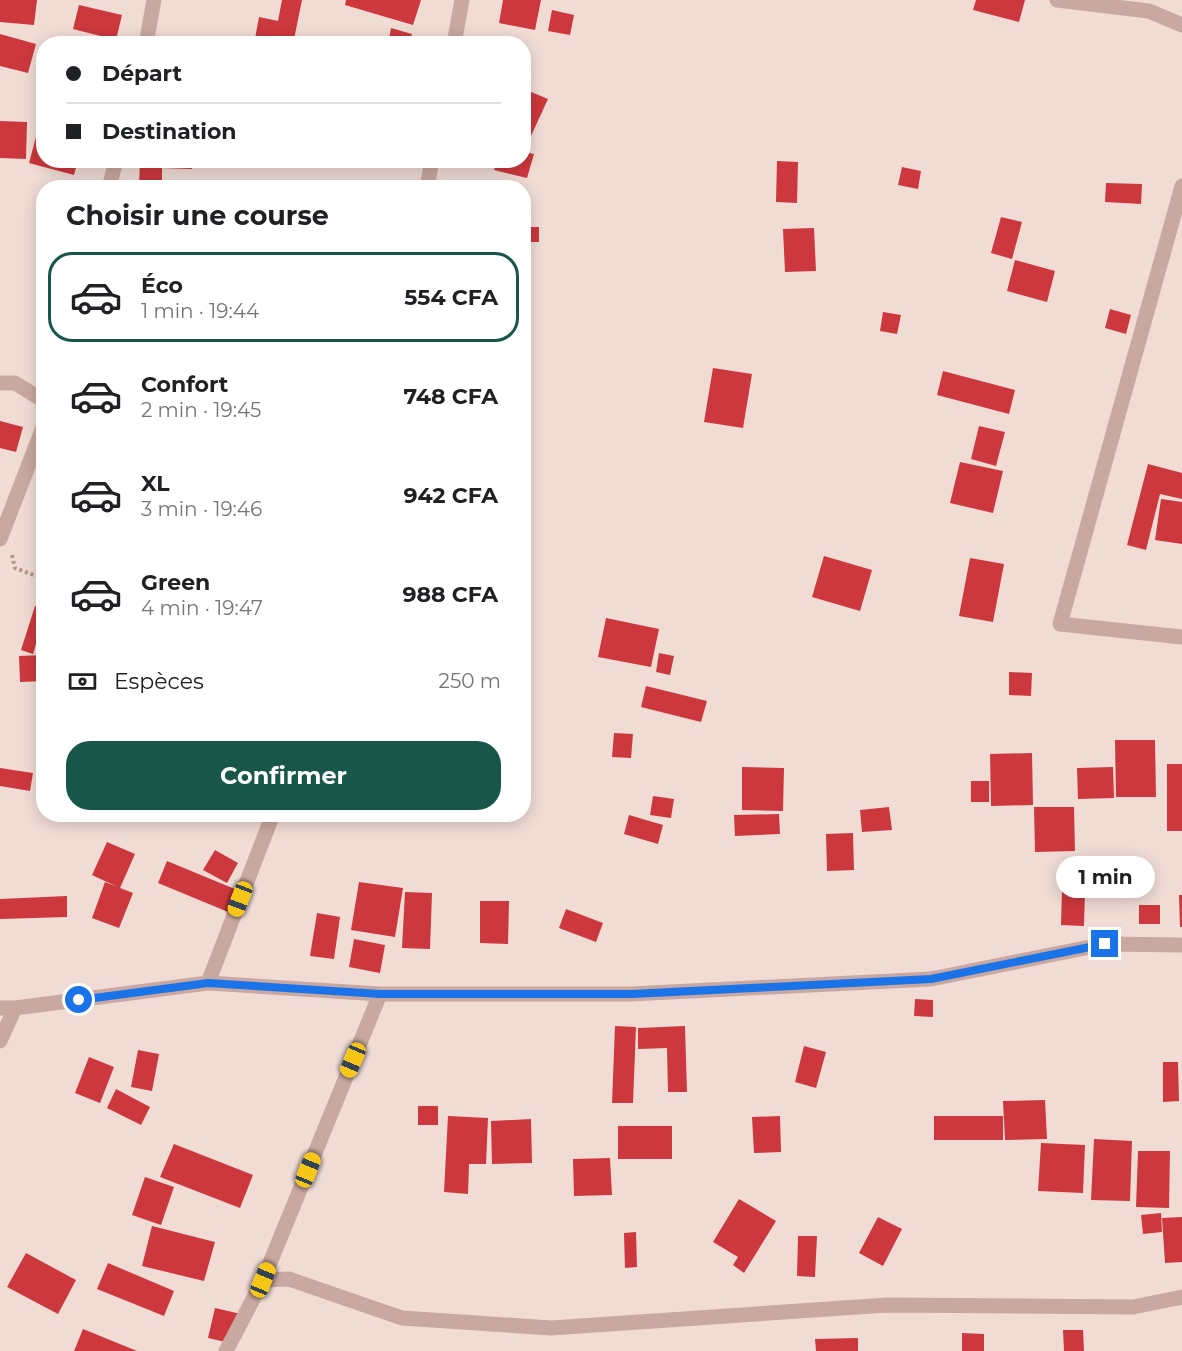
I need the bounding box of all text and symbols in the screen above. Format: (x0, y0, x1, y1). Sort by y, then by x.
text: Départ (102, 60, 182, 87)
text: Destination (102, 118, 237, 145)
text: Choisir une course (66, 199, 329, 232)
icon: car (69, 270, 123, 324)
text: Éco (141, 272, 183, 299)
text: 554 CFA (404, 284, 498, 311)
text: 1 min · 19:44 (141, 299, 259, 323)
icon: car (69, 369, 123, 423)
text: Confort (141, 371, 228, 398)
text: 748 CFA (403, 383, 498, 410)
text: 2 min · 19:45 (141, 398, 261, 422)
icon: car (69, 468, 123, 522)
text: XL (141, 470, 170, 497)
text: 942 CFA (403, 482, 498, 509)
text: 3 min · 19:46 (141, 497, 262, 521)
icon: car (69, 567, 123, 621)
text: Green (141, 569, 210, 596)
text: 988 CFA (403, 581, 498, 608)
text: 4 min · 19:47 (141, 596, 263, 620)
icon: cash (66, 665, 99, 698)
text: Espèces (114, 668, 204, 695)
text: 250 m (439, 669, 501, 693)
button: Confirmer (66, 741, 501, 810)
callout: 1 min (1056, 857, 1154, 899)
text: 1 min (1078, 865, 1133, 889)
car (225, 879, 255, 919)
route end (1091, 930, 1118, 957)
route start (65, 986, 92, 1013)
car (338, 1040, 368, 1080)
car (293, 1150, 323, 1190)
car (248, 1260, 278, 1300)

